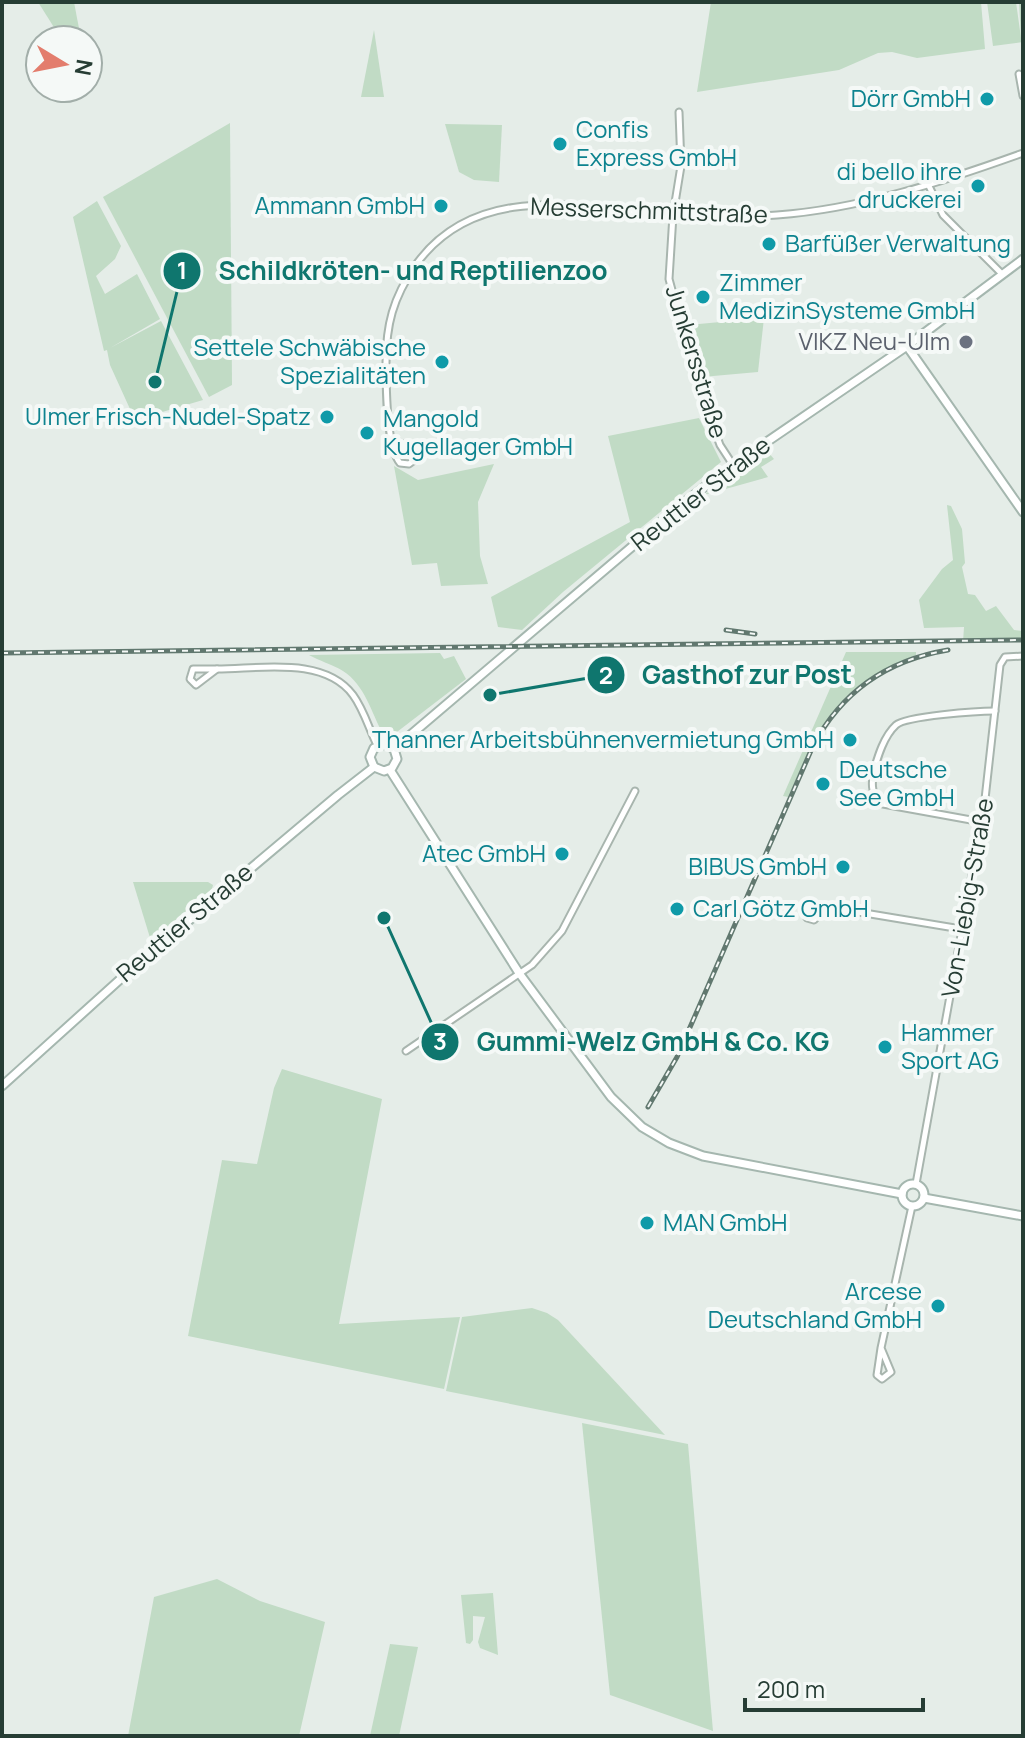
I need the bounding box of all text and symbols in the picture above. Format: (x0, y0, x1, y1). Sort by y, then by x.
north arrow (24, 24, 104, 104)
text: N (68, 57, 100, 78)
place label: Dörr GmbH (851, 81, 971, 114)
marker: Dörr GmbH (978, 90, 996, 108)
place label: Confis Express GmbH (576, 112, 737, 173)
marker: Confis Express GmbH (551, 135, 569, 153)
place label: di bello ihre druckerei (837, 154, 962, 215)
marker: di bello ihre druckerei (969, 177, 987, 195)
place label: Ammann GmbH (255, 188, 425, 221)
street label: Messerschmittstraße (530, 189, 768, 230)
marker: Ammann GmbH (432, 197, 450, 215)
place label: Barfüßer Verwaltung (785, 226, 1011, 259)
marker: Barfüßer Verwaltung (760, 235, 778, 253)
callout: Schildkröten- und Reptilienzoo (162, 246, 623, 296)
text: Schildkröten- und Reptilienzoo (219, 252, 607, 288)
text: 1 (177, 253, 187, 286)
place label: Zimmer MedizinSysteme GmbH (719, 265, 975, 326)
street label: Junkersstraße (659, 281, 736, 442)
marker: Zimmer MedizinSysteme GmbH (694, 288, 712, 306)
place label: VIKZ Neu-Ulm (799, 324, 950, 357)
place label: Settele Schwäbische Spezialitäten (194, 330, 426, 391)
marker: VIKZ Neu-Ulm (957, 333, 975, 351)
marker: Settele Schwäbische Spezialitäten (433, 353, 451, 371)
place label: Ulmer Frisch-Nudel-Spatz (25, 399, 311, 432)
place label: Mangold Kugellager GmbH (383, 401, 573, 462)
marker: Ulmer Frisch-Nudel-Spatz (318, 408, 336, 426)
marker: Mangold Kugellager GmbH (358, 424, 376, 442)
street label: Reuttier Straße (623, 428, 777, 558)
callout: Gasthof zur Post (586, 650, 868, 700)
text: Gasthof zur Post (642, 656, 852, 692)
text: 2 (599, 658, 613, 691)
place label: Thanner Arbeitsbühnenvermietung GmbH (372, 722, 834, 755)
marker: Thanner Arbeitsbühnenvermietung GmbH (841, 731, 859, 749)
place label: Deutsche See GmbH (839, 752, 955, 813)
marker: Deutsche See GmbH (814, 775, 832, 793)
street label: Von-Liebig-Straße (933, 795, 1000, 1000)
place label: Atec GmbH (422, 836, 546, 869)
marker: Atec GmbH (553, 845, 571, 863)
place label: BIBUS GmbH (688, 849, 827, 882)
street label: Reuttier Straße (109, 855, 259, 989)
marker: BIBUS GmbH (834, 858, 852, 876)
place label: Carl Götz GmbH (693, 891, 869, 924)
marker: Carl Götz GmbH (668, 900, 686, 918)
place label: Hammer Sport AG (901, 1015, 999, 1076)
callout: Gummi-Welz GmbH & Co. KG (420, 1017, 845, 1067)
text: Gummi-Welz GmbH & Co. KG (477, 1023, 829, 1059)
text: 3 (433, 1024, 447, 1057)
marker: Hammer Sport AG (876, 1038, 894, 1056)
place label: MAN GmbH (663, 1205, 788, 1238)
marker: MAN GmbH (638, 1214, 656, 1232)
place label: Arcese Deutschland GmbH (708, 1274, 922, 1335)
marker: Arcese Deutschland GmbH (929, 1297, 947, 1315)
scale bar (745, 1662, 923, 1712)
text: 200 m (757, 1672, 825, 1705)

